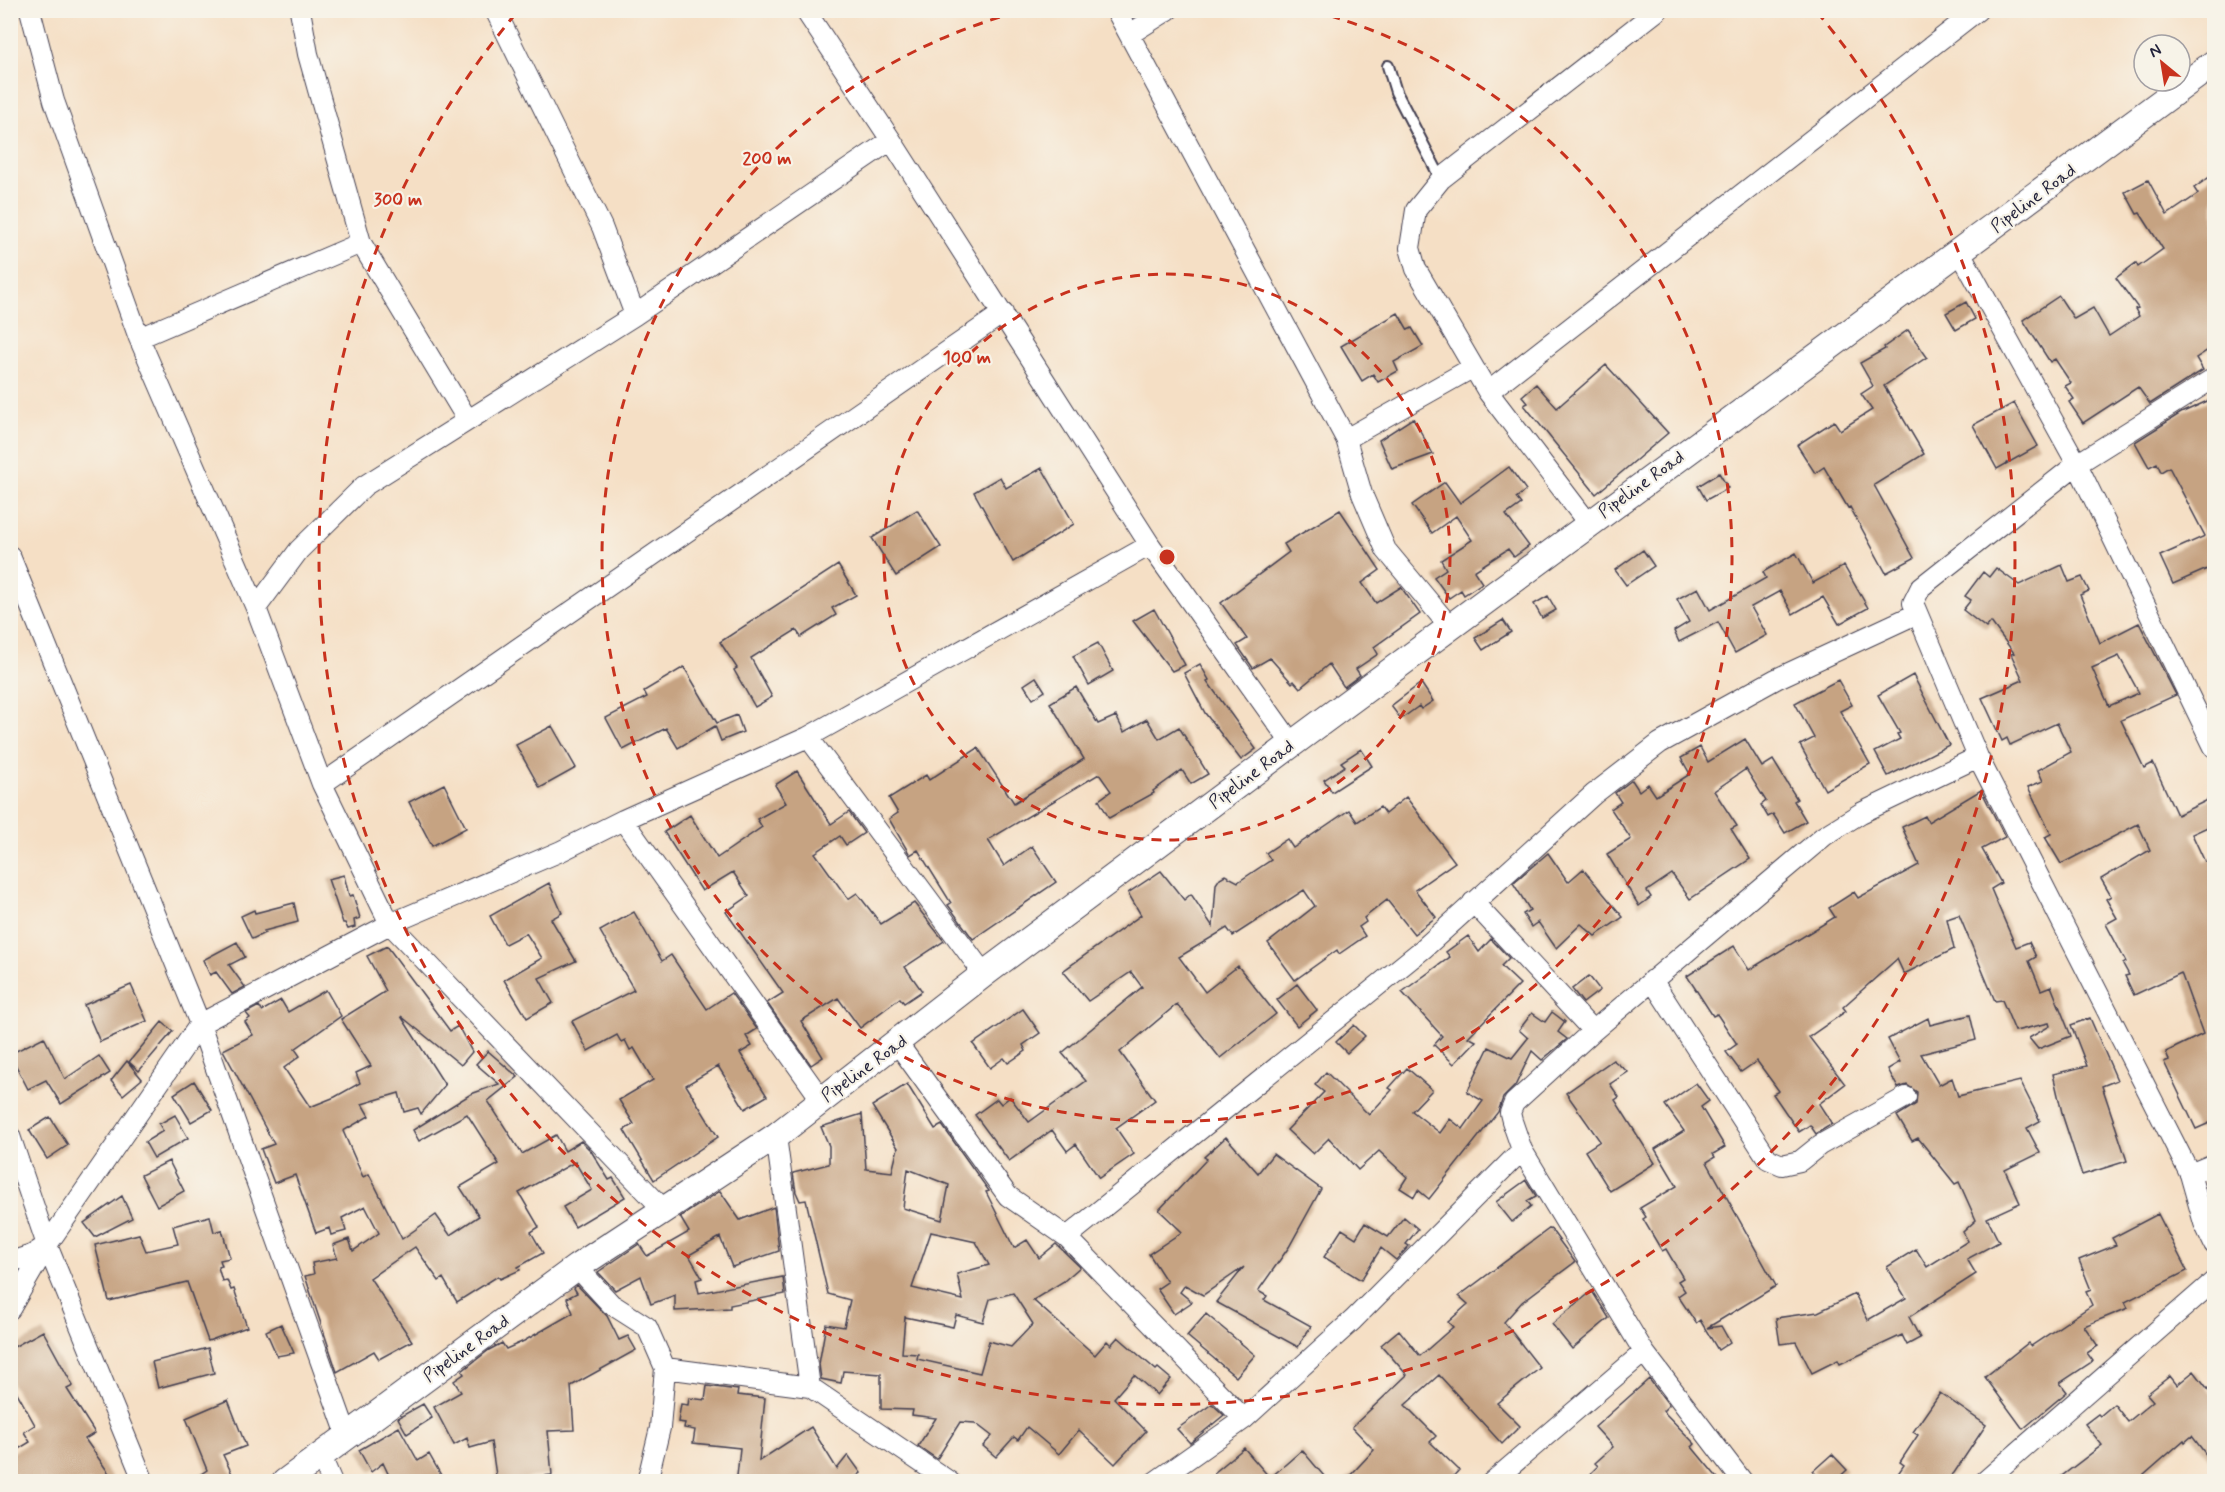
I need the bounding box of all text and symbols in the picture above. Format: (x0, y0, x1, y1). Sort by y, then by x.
north arrow (2132, 33, 2192, 93)
text: N (2145, 40, 2165, 63)
text: 200 m (742, 147, 792, 171)
street label: Pipeline Road (1986, 159, 2081, 239)
text: 300 m (374, 188, 422, 212)
text: 100 m (943, 346, 991, 370)
street label: Pipeline Road (1594, 445, 1690, 524)
centre of rings (1157, 547, 1177, 567)
street label: Pipeline Road (1204, 735, 1299, 815)
street label: Pipeline Road (817, 1029, 913, 1108)
street label: Pipeline Road (419, 1309, 515, 1388)

